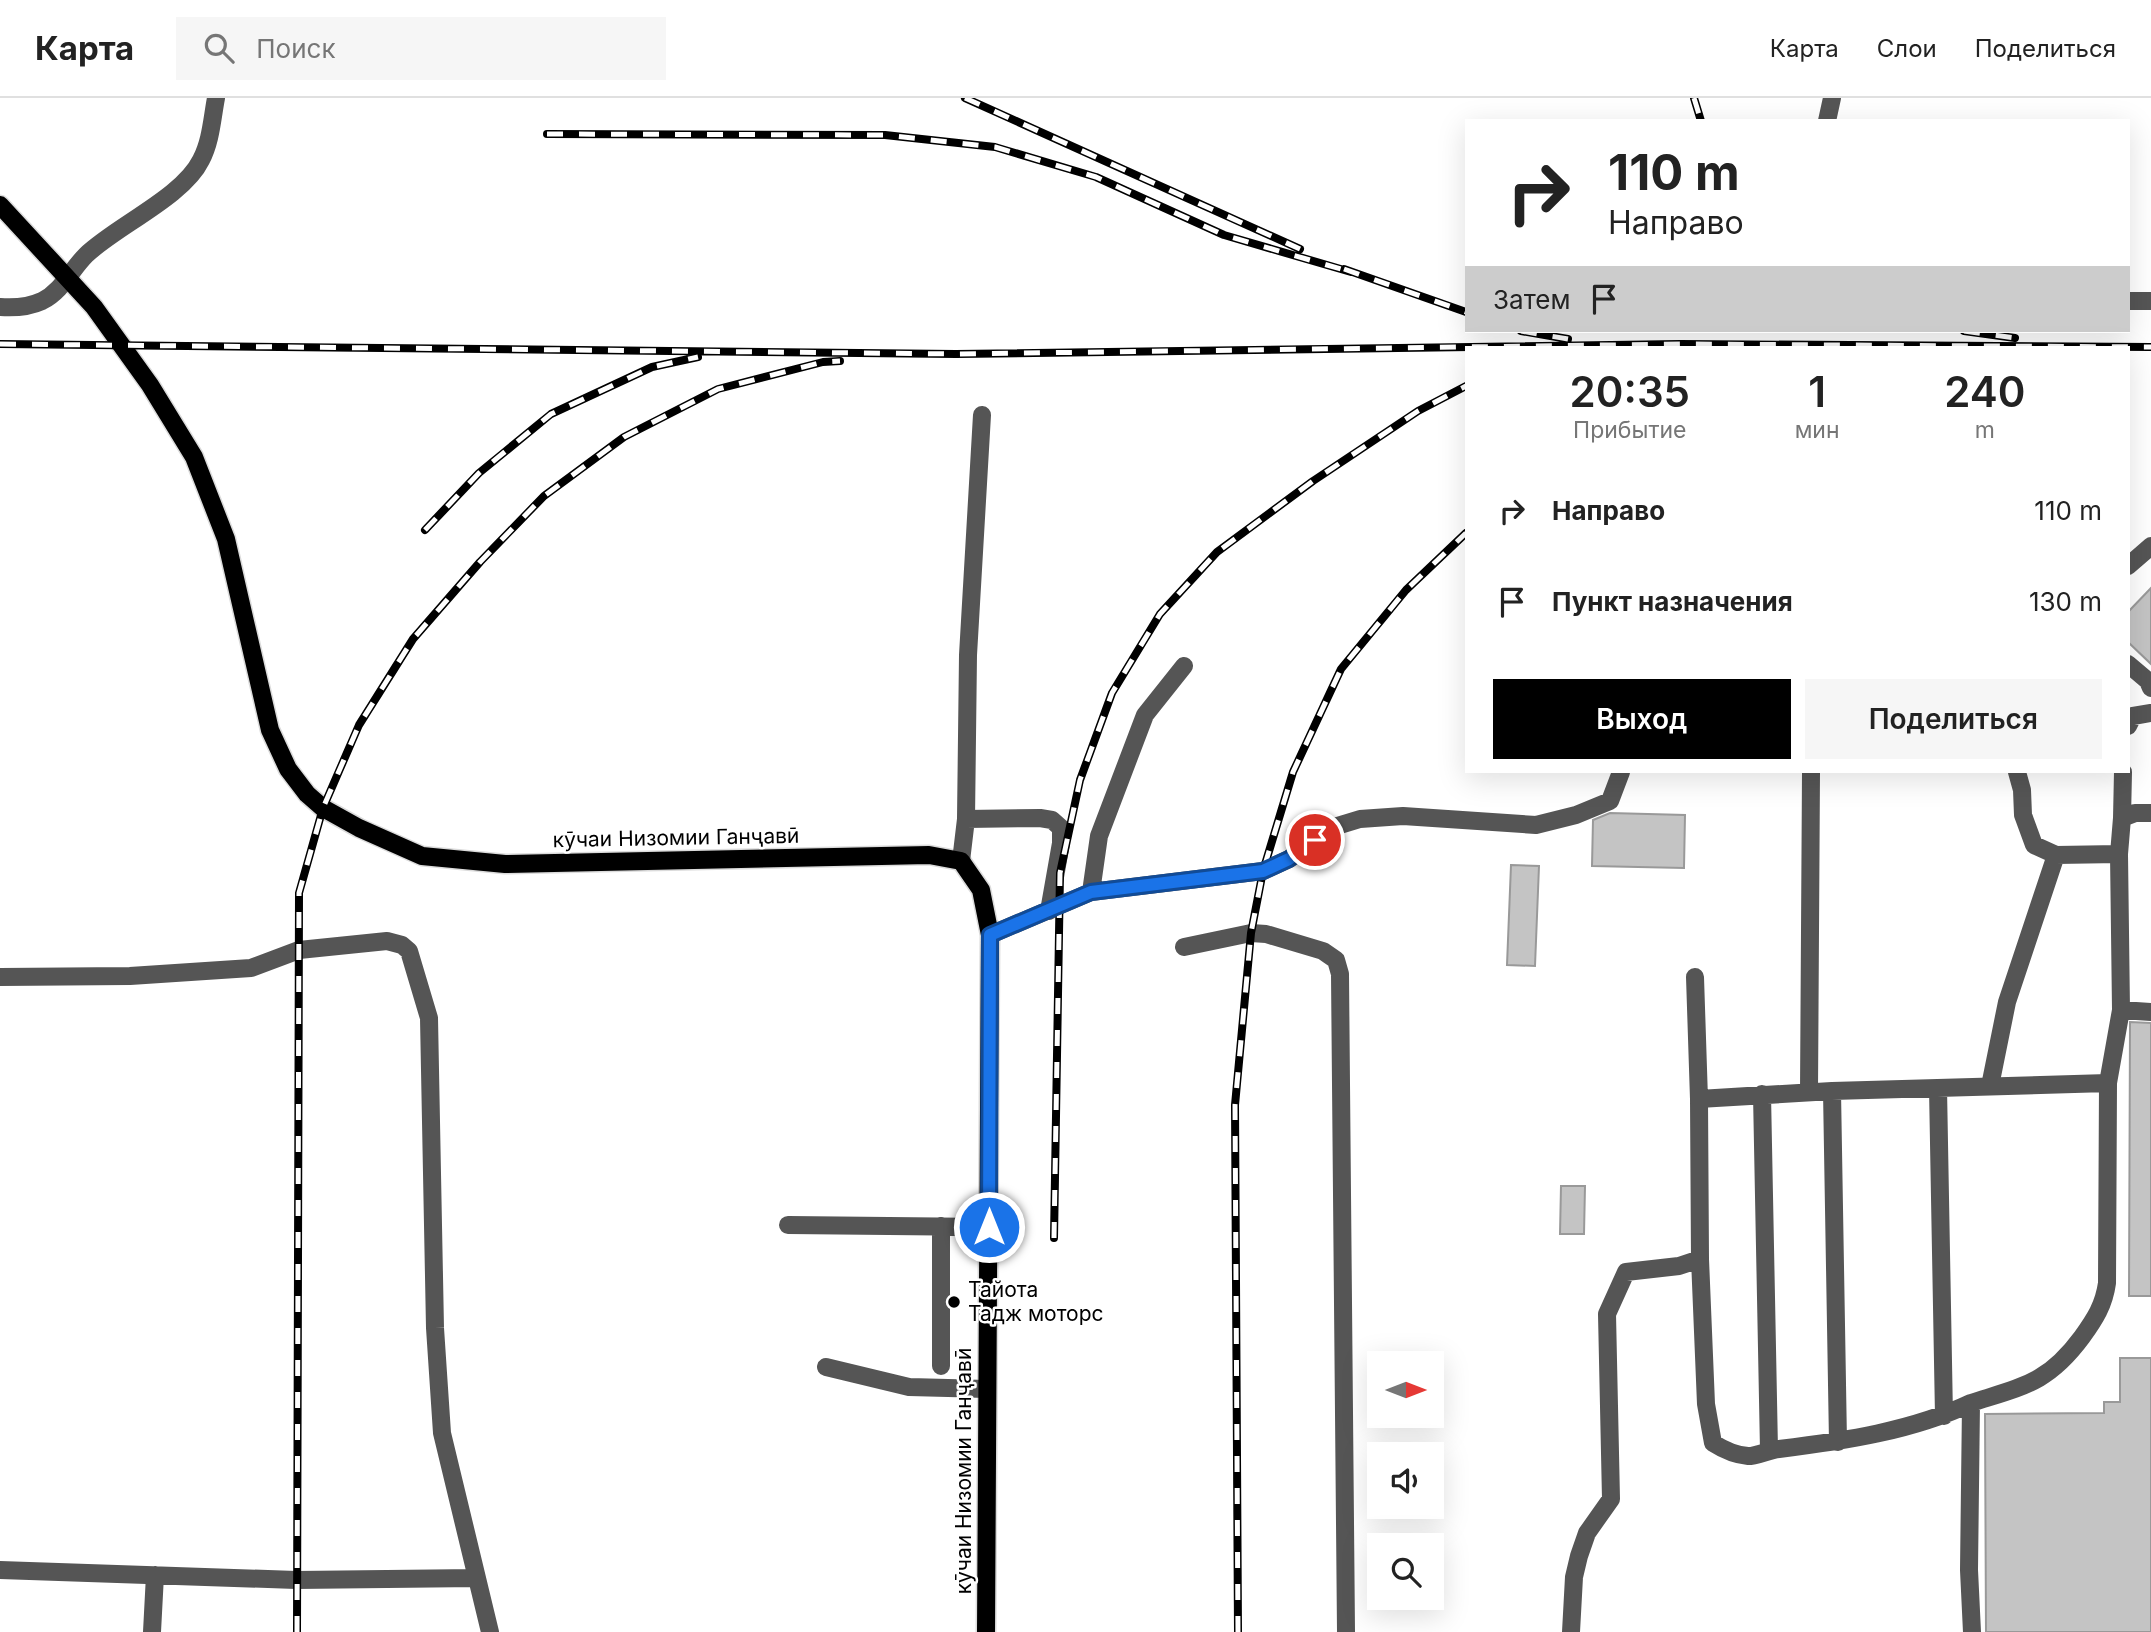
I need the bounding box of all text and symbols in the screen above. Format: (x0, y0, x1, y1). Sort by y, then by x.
search box (176, 17, 666, 80)
text: Карта (35, 28, 134, 68)
icon: search (200, 29, 238, 67)
text: Поиск (256, 33, 335, 64)
text: Карта (1770, 34, 1839, 63)
text: Слои (1877, 34, 1937, 63)
text: Поделиться (1975, 34, 2116, 63)
text: 110 m (1608, 143, 1740, 202)
icon: right (1493, 147, 1584, 238)
text: Направо (1608, 203, 1744, 242)
icon: arrive (1585, 280, 1623, 318)
text: Затем (1493, 284, 1571, 315)
text: 20:35 (1570, 366, 1690, 417)
text: 1 (1808, 366, 1826, 417)
text: 240 (1944, 366, 2025, 417)
text: Прибытие (1573, 416, 1687, 444)
text: мин (1795, 416, 1840, 444)
text: m (1975, 416, 1995, 444)
icon: right (1493, 492, 1531, 530)
text: Направо (1552, 495, 1665, 526)
text: 110 m (2034, 495, 2102, 526)
icon: arrive (1493, 583, 1531, 621)
text: Пункт назначения (1552, 586, 1793, 617)
text: 130 m (2029, 586, 2102, 617)
button: Выход (1493, 679, 1791, 759)
button: Поделиться (1805, 679, 2102, 759)
pin (1285, 810, 1345, 870)
icon: arrive (1296, 821, 1334, 859)
street label: кӯчаи Низомии Ганҷавӣ (552, 823, 800, 852)
position arrow (952, 1190, 1026, 1264)
place label: Тайота Тадж моторс (968, 1277, 1104, 1326)
marker: Тайота Тадж моторс (946, 1294, 962, 1310)
street label: кӯчаи Низомии Ганҷавӣ (951, 1348, 976, 1594)
north arrow (1367, 1351, 1444, 1428)
map controls (1367, 1351, 1444, 1610)
button: sound (1367, 1442, 1444, 1519)
button: search (1367, 1533, 1444, 1610)

